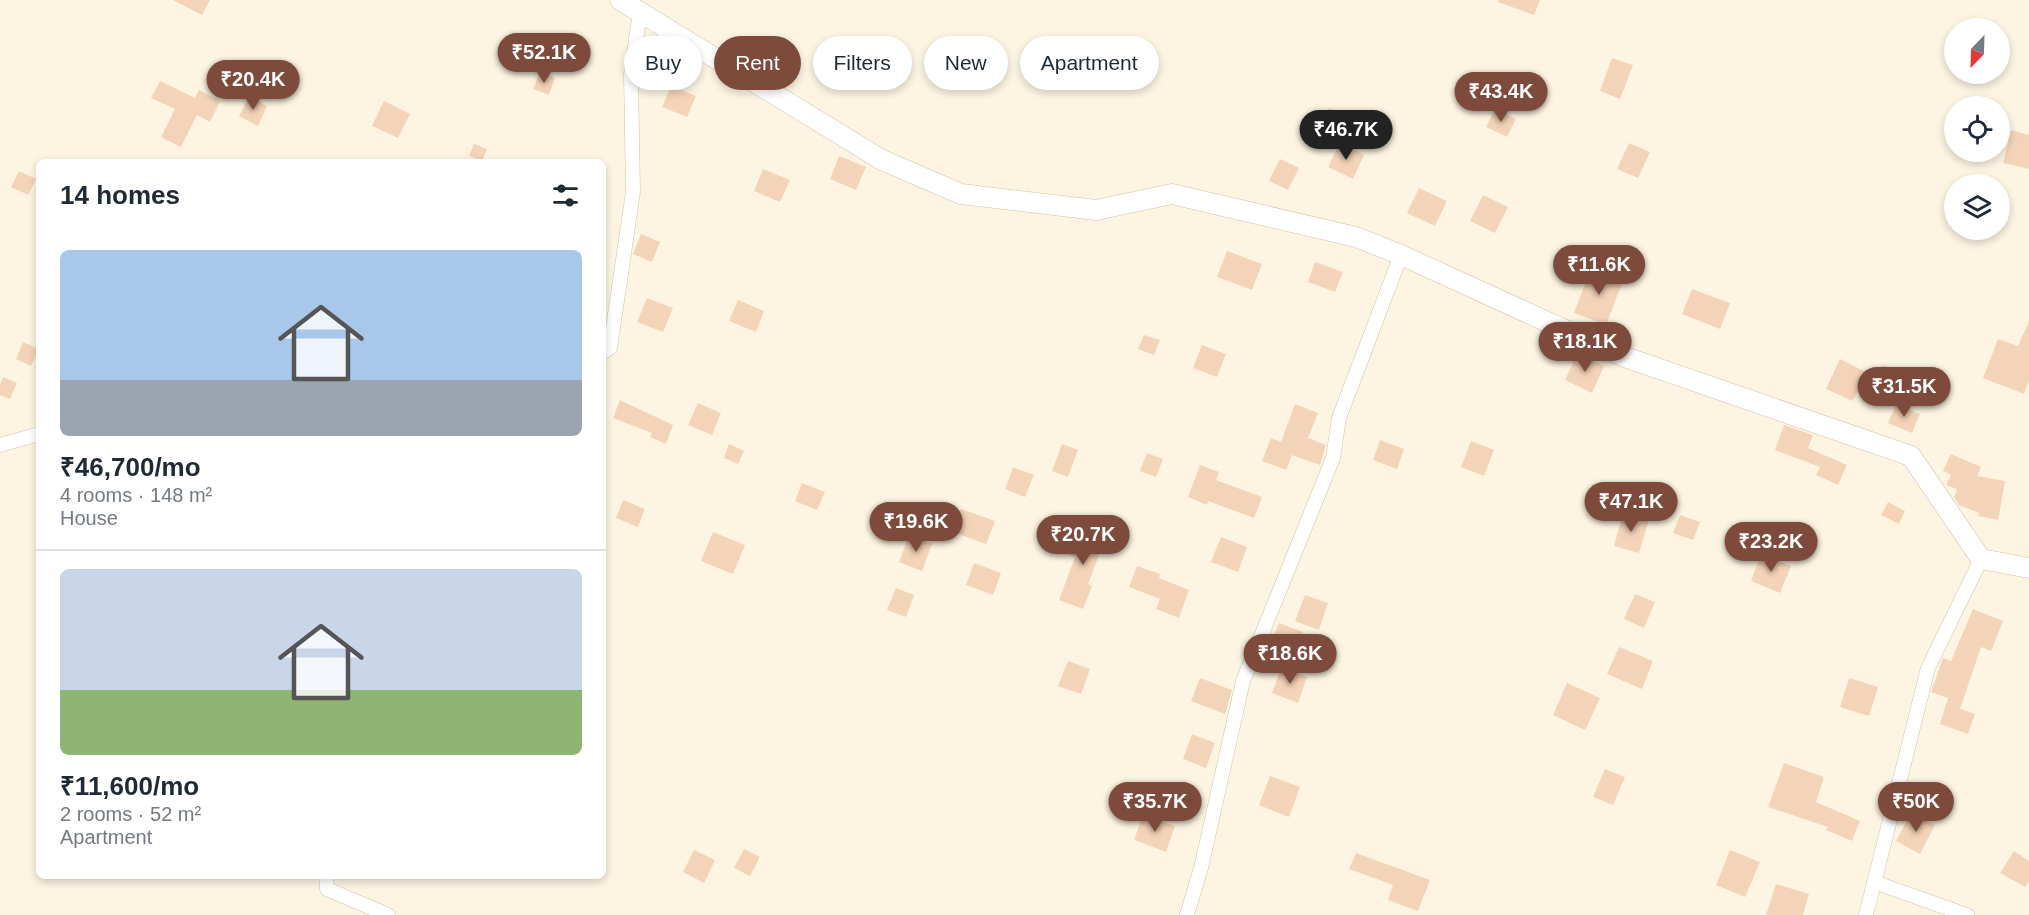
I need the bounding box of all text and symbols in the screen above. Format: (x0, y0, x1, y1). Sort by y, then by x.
north arrow (1944, 18, 2010, 84)
map controls (1944, 18, 2010, 240)
pin: ₹52.1K (495, 33, 593, 84)
chip: Buy (624, 36, 702, 90)
chip: Rent (714, 36, 801, 90)
chip: Filters (813, 36, 912, 90)
chip: New (924, 36, 1008, 90)
chip: Apartment (1020, 36, 1159, 90)
text: ₹52.1K (512, 41, 576, 63)
pin: ₹20.4K (204, 60, 302, 111)
text: ₹20.4K (221, 68, 285, 90)
pin: ₹43.4K (1452, 72, 1550, 123)
text: ₹43.4K (1469, 80, 1533, 102)
button: locate (1944, 96, 2010, 162)
pin: ₹46.7K (1297, 110, 1395, 161)
text: ₹46.7K (1314, 118, 1378, 140)
button: layers (1944, 174, 2010, 240)
icon: filters (549, 179, 582, 212)
text: 14 homes (60, 180, 180, 210)
pin: ₹11.6K (1550, 245, 1648, 296)
text: ₹11.6K (1567, 253, 1631, 275)
icon: home (267, 289, 375, 397)
pin: ₹18.1K (1536, 322, 1634, 373)
text: ₹18.1K (1553, 330, 1617, 352)
pin: ₹31.5K (1855, 367, 1953, 418)
text: ₹31.5K (1872, 375, 1936, 397)
text: ₹46,700/mo (60, 452, 201, 482)
pin: ₹47.1K (1582, 482, 1680, 533)
text: 4 rooms · 148 m² (60, 484, 212, 506)
text: ₹47.1K (1599, 490, 1663, 512)
pin: ₹19.6K (867, 502, 965, 553)
text: House (60, 507, 118, 529)
text: ₹19.6K (884, 510, 948, 532)
pin: ₹20.7K (1034, 515, 1132, 566)
pin: ₹23.2K (1722, 522, 1820, 573)
text: ₹20.7K (1051, 523, 1115, 545)
text: ₹23.2K (1739, 530, 1803, 552)
icon: home (267, 608, 375, 716)
pin: ₹18.6K (1241, 634, 1339, 685)
text: ₹18.6K (1258, 642, 1322, 664)
text: ₹11,600/mo (60, 771, 199, 801)
pin: ₹35.7K (1106, 782, 1204, 833)
pin: ₹50K (1880, 782, 1952, 833)
text: ₹35.7K (1123, 790, 1187, 812)
text: ₹50K (1892, 790, 1940, 812)
text: 2 rooms · 52 m² (60, 803, 201, 825)
text: Apartment (60, 826, 152, 848)

